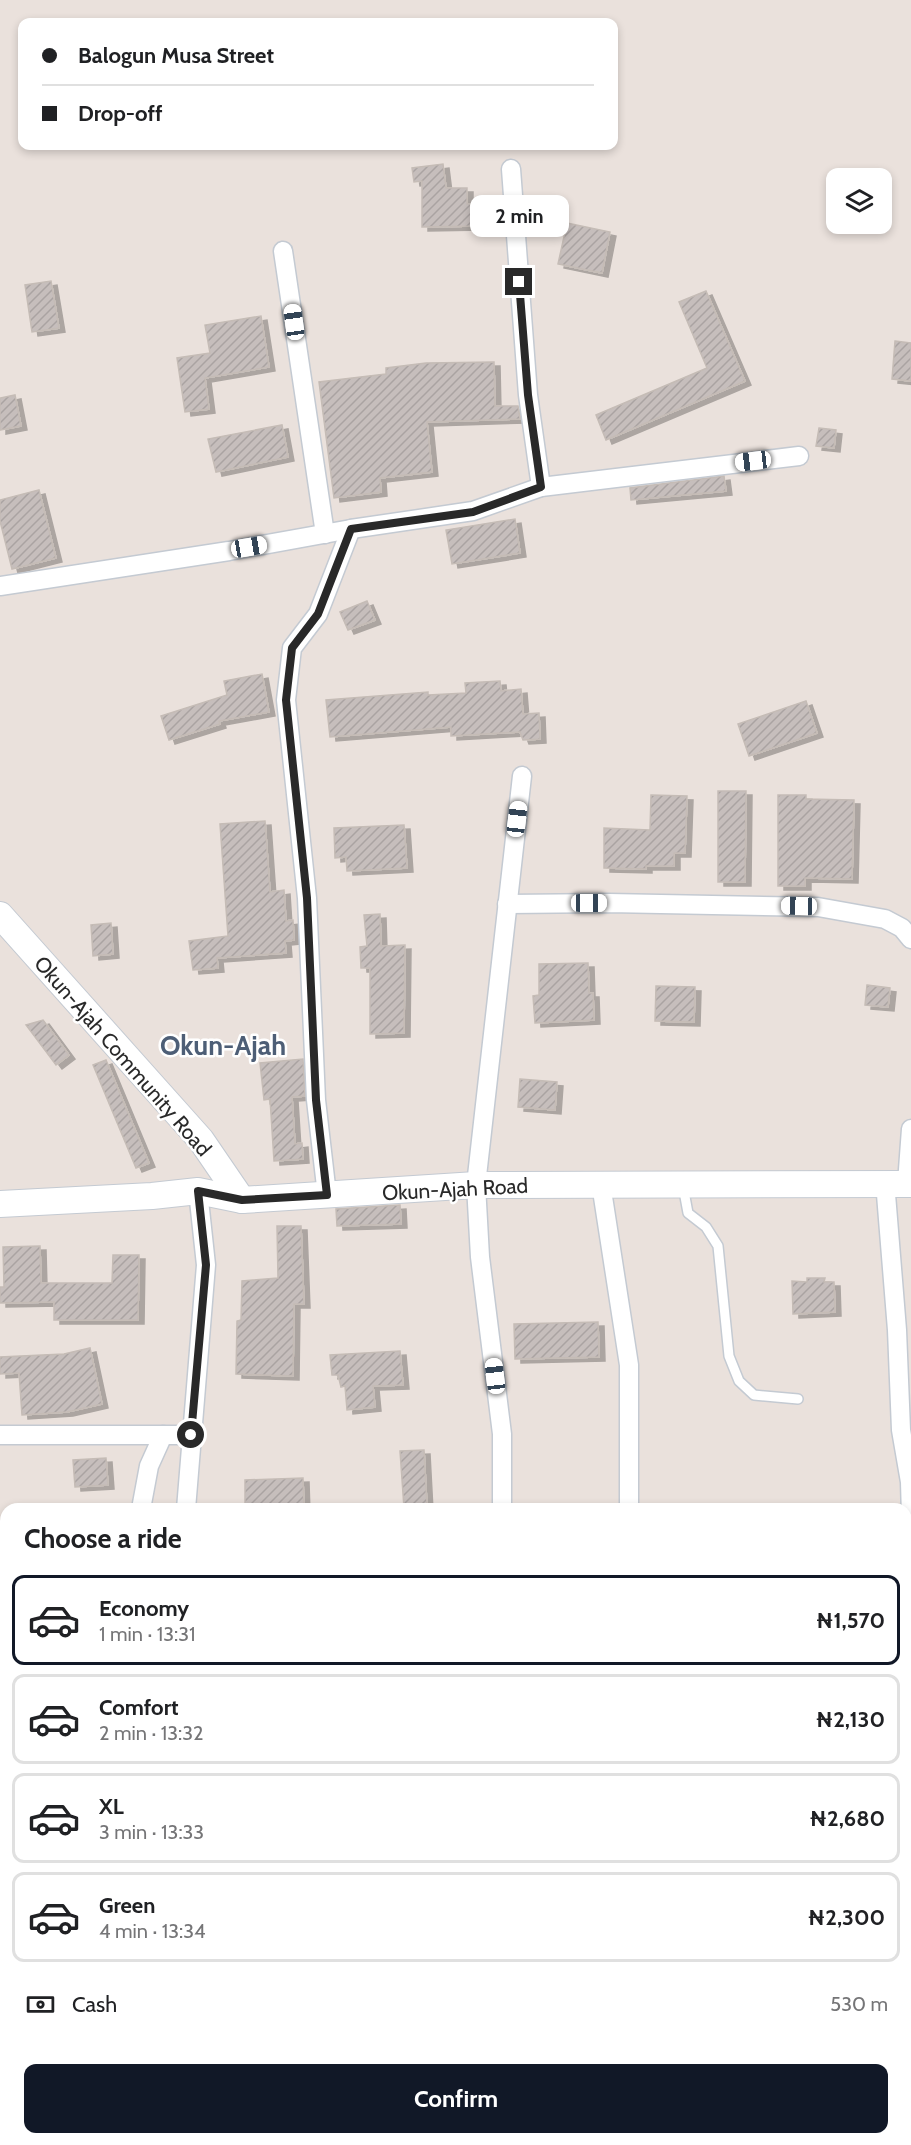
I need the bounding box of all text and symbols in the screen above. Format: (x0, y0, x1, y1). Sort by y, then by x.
text: Balogun Musa Street (78, 42, 274, 69)
text: Drop-off (78, 100, 162, 127)
map controls (826, 168, 892, 234)
button: layers (826, 168, 892, 234)
callout: 2 min (470, 195, 568, 237)
text: 2 min (495, 204, 544, 228)
route end (505, 268, 532, 295)
car (283, 303, 305, 341)
car (734, 450, 772, 472)
car (230, 535, 268, 559)
car (506, 800, 528, 838)
car (571, 894, 607, 912)
car (781, 897, 817, 915)
street label: Okun-Ajah Community Road (29, 951, 217, 1162)
district label: Okun-Ajah (160, 1029, 286, 1062)
street label: Okun-Ajah Road (381, 1173, 529, 1206)
car (484, 1357, 506, 1395)
route start (177, 1421, 204, 1448)
text: Choose a ride (24, 1522, 182, 1555)
icon: car (27, 1593, 81, 1647)
text: Economy (99, 1595, 189, 1622)
text: ₦1,570 (816, 1607, 885, 1634)
text: 1 min · 13:31 (99, 1622, 196, 1646)
icon: car (27, 1692, 81, 1746)
text: Comfort (99, 1694, 178, 1721)
text: ₦2,130 (815, 1706, 885, 1733)
text: 2 min · 13:32 (99, 1721, 204, 1745)
icon: car (27, 1791, 81, 1845)
text: XL (99, 1793, 124, 1820)
text: ₦2,680 (809, 1805, 885, 1832)
text: 3 min · 13:33 (99, 1820, 204, 1844)
icon: car (27, 1890, 81, 1944)
text: Green (99, 1892, 155, 1919)
text: ₦2,300 (808, 1904, 885, 1931)
text: 4 min · 13:34 (99, 1919, 206, 1943)
icon: cash (24, 1988, 57, 2021)
text: Cash (72, 1991, 117, 2018)
text: 530 m (830, 1992, 888, 2016)
button: Confirm (24, 2064, 888, 2133)

